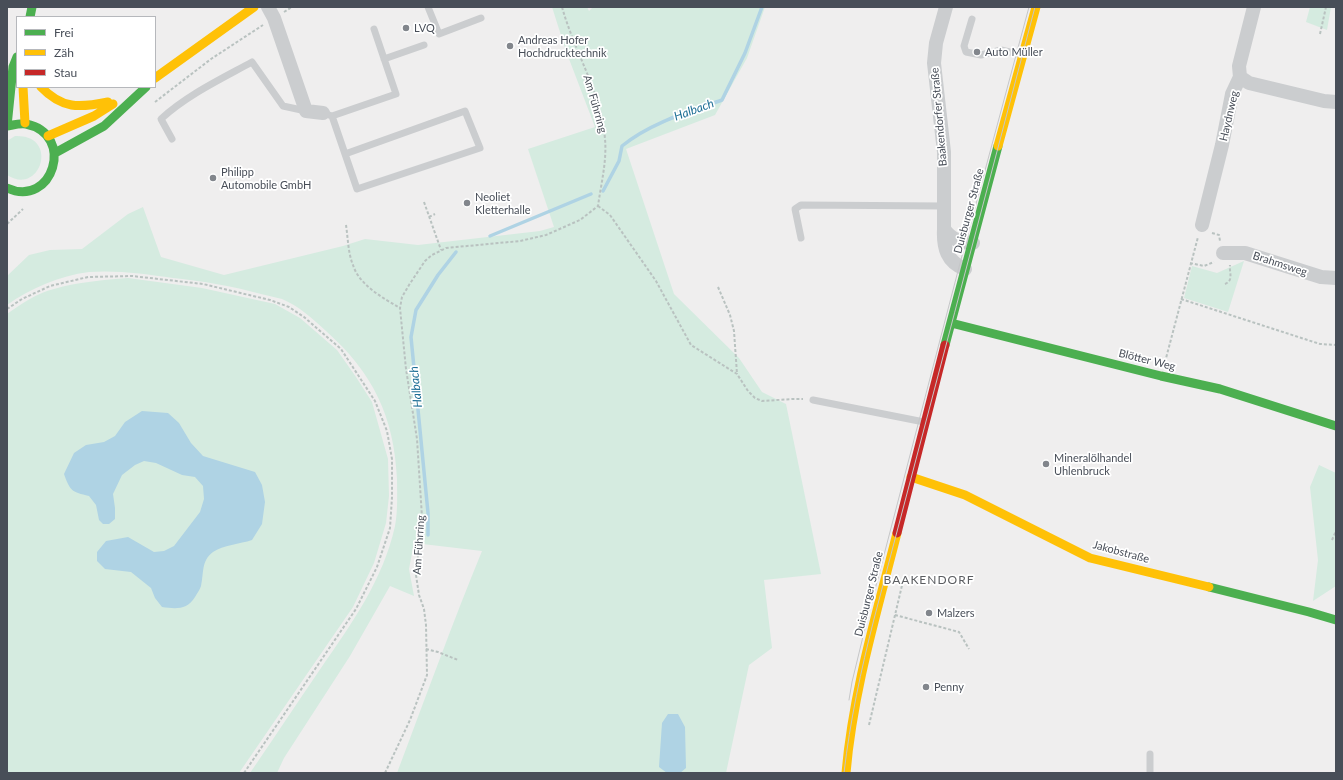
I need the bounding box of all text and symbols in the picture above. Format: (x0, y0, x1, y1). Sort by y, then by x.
legend (16, 16, 156, 88)
place label: LVQ (414, 21, 435, 35)
marker: LVQ (401, 23, 411, 33)
text: Frei (54, 25, 74, 40)
place label: Andreas Hofer Hochdrucktechnik (518, 33, 606, 59)
marker: Andreas Hofer Hochdrucktechnik (505, 41, 515, 51)
text: Zäh (54, 45, 74, 60)
place label: Auto Müller (985, 45, 1043, 59)
marker: Auto Müller (972, 47, 982, 57)
text: Stau (54, 65, 77, 80)
street label: Baakendorfer Straße (928, 67, 950, 167)
street label: Am Führring (580, 73, 610, 135)
street label: Haydnweg (1217, 89, 1241, 143)
water label: Halbach (672, 96, 716, 124)
place label: Philipp Automobile GmbH (221, 165, 311, 191)
street label: Duisburger Straße (951, 167, 987, 255)
marker: Philipp Automobile GmbH (208, 173, 218, 183)
place label: Neoliet Kletterhalle (475, 190, 531, 216)
marker: Neoliet Kletterhalle (462, 198, 472, 208)
street label: Brahmsweg (1251, 249, 1309, 279)
street label: Blötter Weg (1117, 347, 1177, 373)
water label: Halbach (407, 366, 425, 408)
place label: Mineralölhandel Uhlenbruck (1054, 451, 1132, 477)
marker: Mineralölhandel Uhlenbruck (1041, 459, 1051, 469)
street label: Am Führring (410, 515, 428, 575)
street label: Jakobstraße (1091, 538, 1151, 566)
street label: Duisburger Straße (852, 550, 886, 638)
district label: BAAKENDORF (884, 573, 974, 587)
place label: Malzers (937, 606, 975, 620)
marker: Malzers (924, 608, 934, 618)
place label: Penny (934, 680, 964, 694)
marker: Penny (921, 682, 931, 692)

